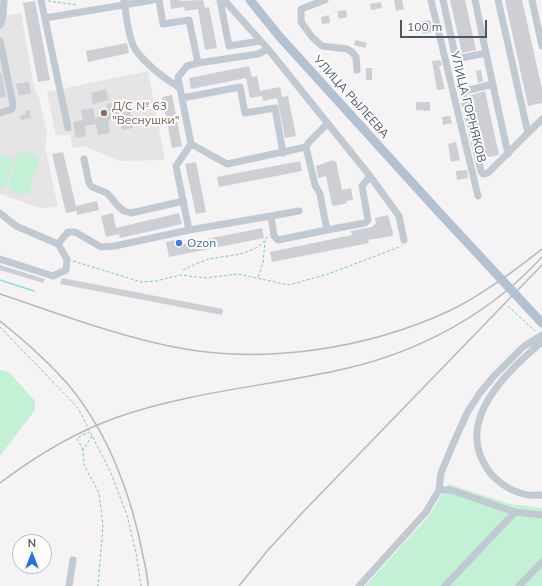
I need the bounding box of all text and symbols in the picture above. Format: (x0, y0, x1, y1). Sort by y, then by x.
scale bar (402, 12, 489, 38)
text: 100 m (407, 19, 442, 34)
street label: УЛИЦА ГОРНЯКОВ (447, 50, 489, 164)
street label: УЛИЦА РЫЛЕЕВА (310, 53, 392, 141)
place label: Д/С № 63 "Веснушки" (112, 99, 179, 127)
marker: Д/С № 63 "Веснушки" (99, 108, 109, 118)
place label: Ozon (187, 236, 216, 250)
marker: Ozon (174, 238, 184, 248)
north arrow (12, 534, 52, 574)
text: N (28, 536, 36, 550)

